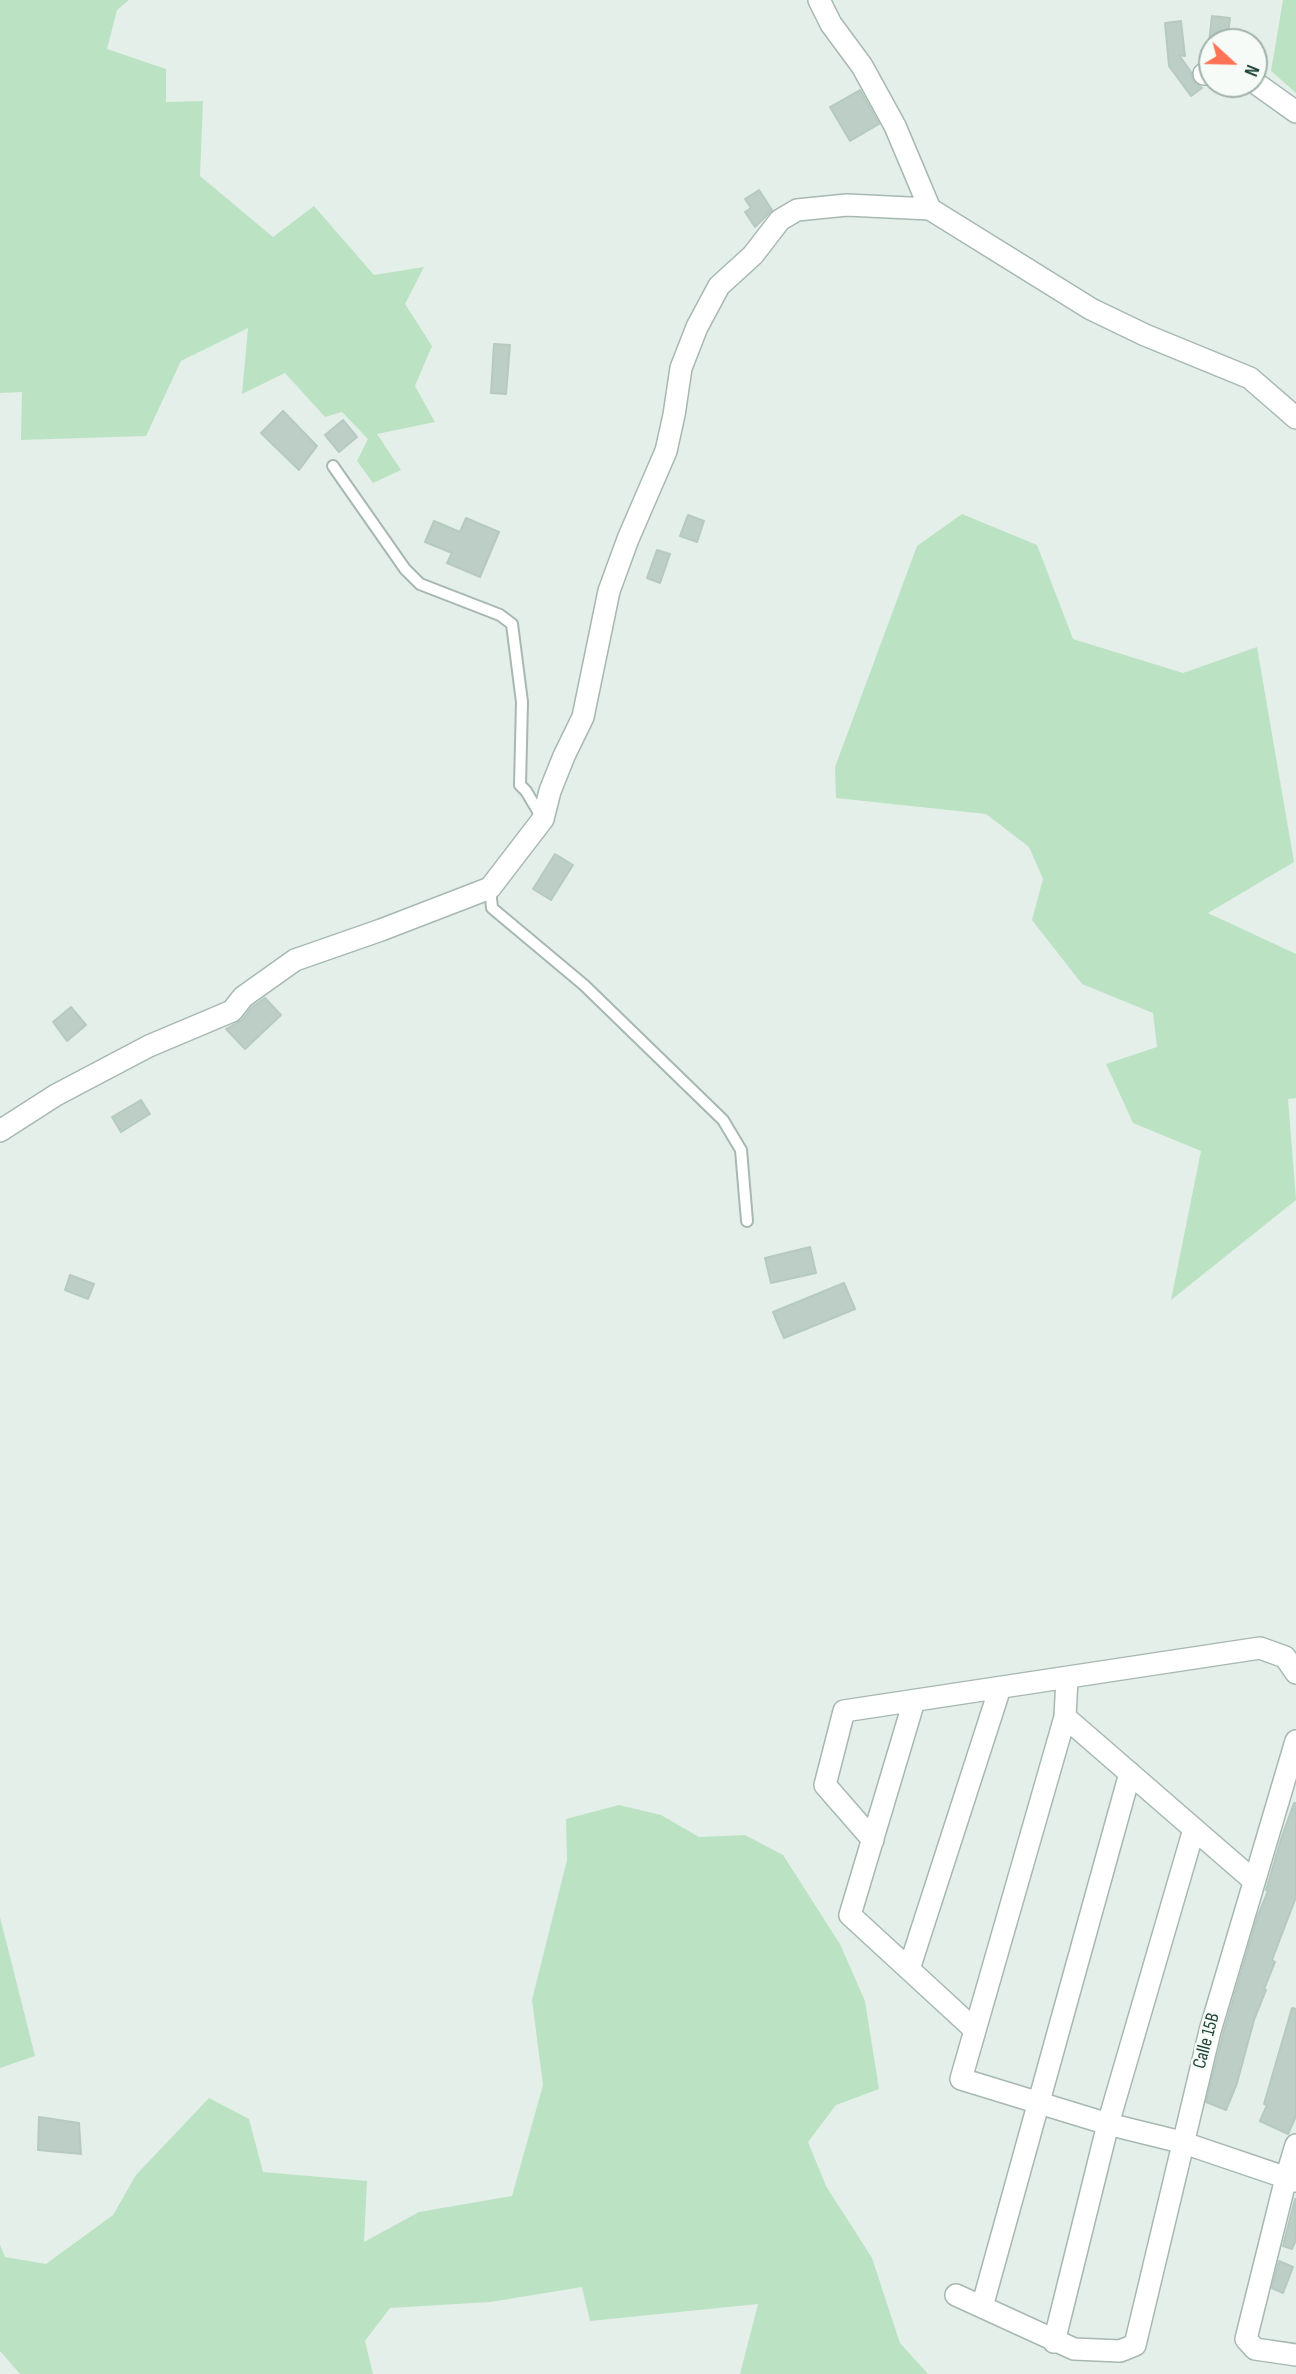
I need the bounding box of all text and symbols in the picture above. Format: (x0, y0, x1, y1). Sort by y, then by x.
north arrow (1198, 28, 1268, 98)
text: N (1239, 61, 1264, 79)
street label: Calle 15B (1189, 2011, 1225, 2071)

